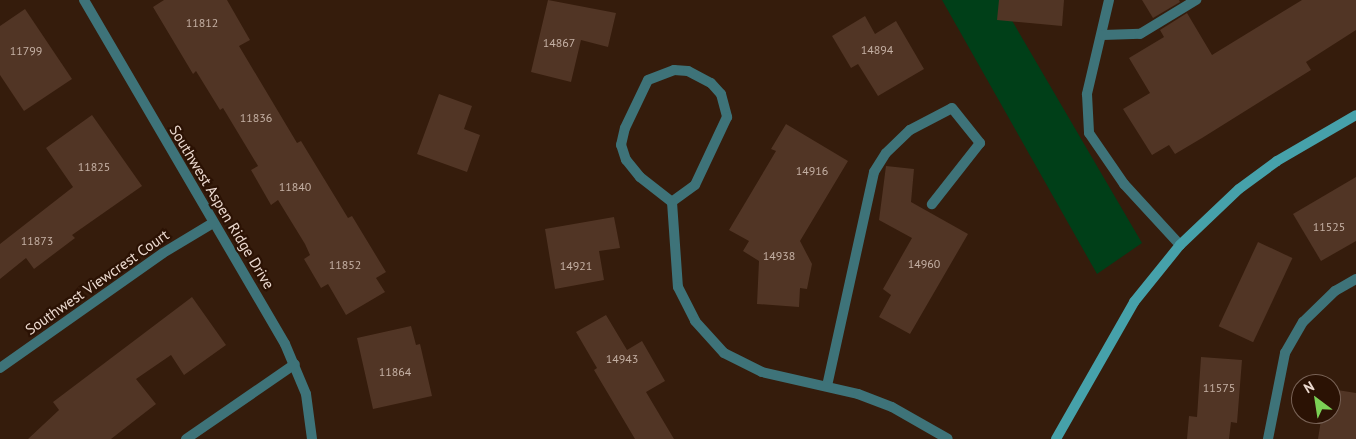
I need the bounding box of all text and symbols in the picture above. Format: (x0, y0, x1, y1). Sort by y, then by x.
house number: 11812 (186, 16, 218, 30)
house number: 14867 (543, 36, 575, 50)
house number: 14894 (861, 43, 893, 57)
house number: 11799 (10, 44, 42, 58)
house number: 11836 (240, 111, 272, 125)
street label: Southwest Aspen Ridge Drive (166, 122, 278, 292)
house number: 11825 (78, 160, 110, 174)
house number: 14916 (796, 164, 828, 178)
house number: 11840 (279, 180, 311, 194)
house number: 11525 (1313, 220, 1345, 234)
street label: Southwest Viewcrest Court (21, 225, 173, 339)
house number: 11873 (21, 234, 53, 248)
house number: 14938 (763, 249, 795, 263)
house number: 14960 (908, 257, 940, 271)
house number: 11852 (329, 258, 361, 272)
house number: 14921 (560, 259, 592, 273)
house number: 14943 (606, 352, 638, 366)
house number: 11864 (379, 365, 411, 379)
north arrow (1291, 374, 1341, 424)
text: N (1300, 377, 1317, 397)
house number: 11575 (1203, 381, 1235, 395)

